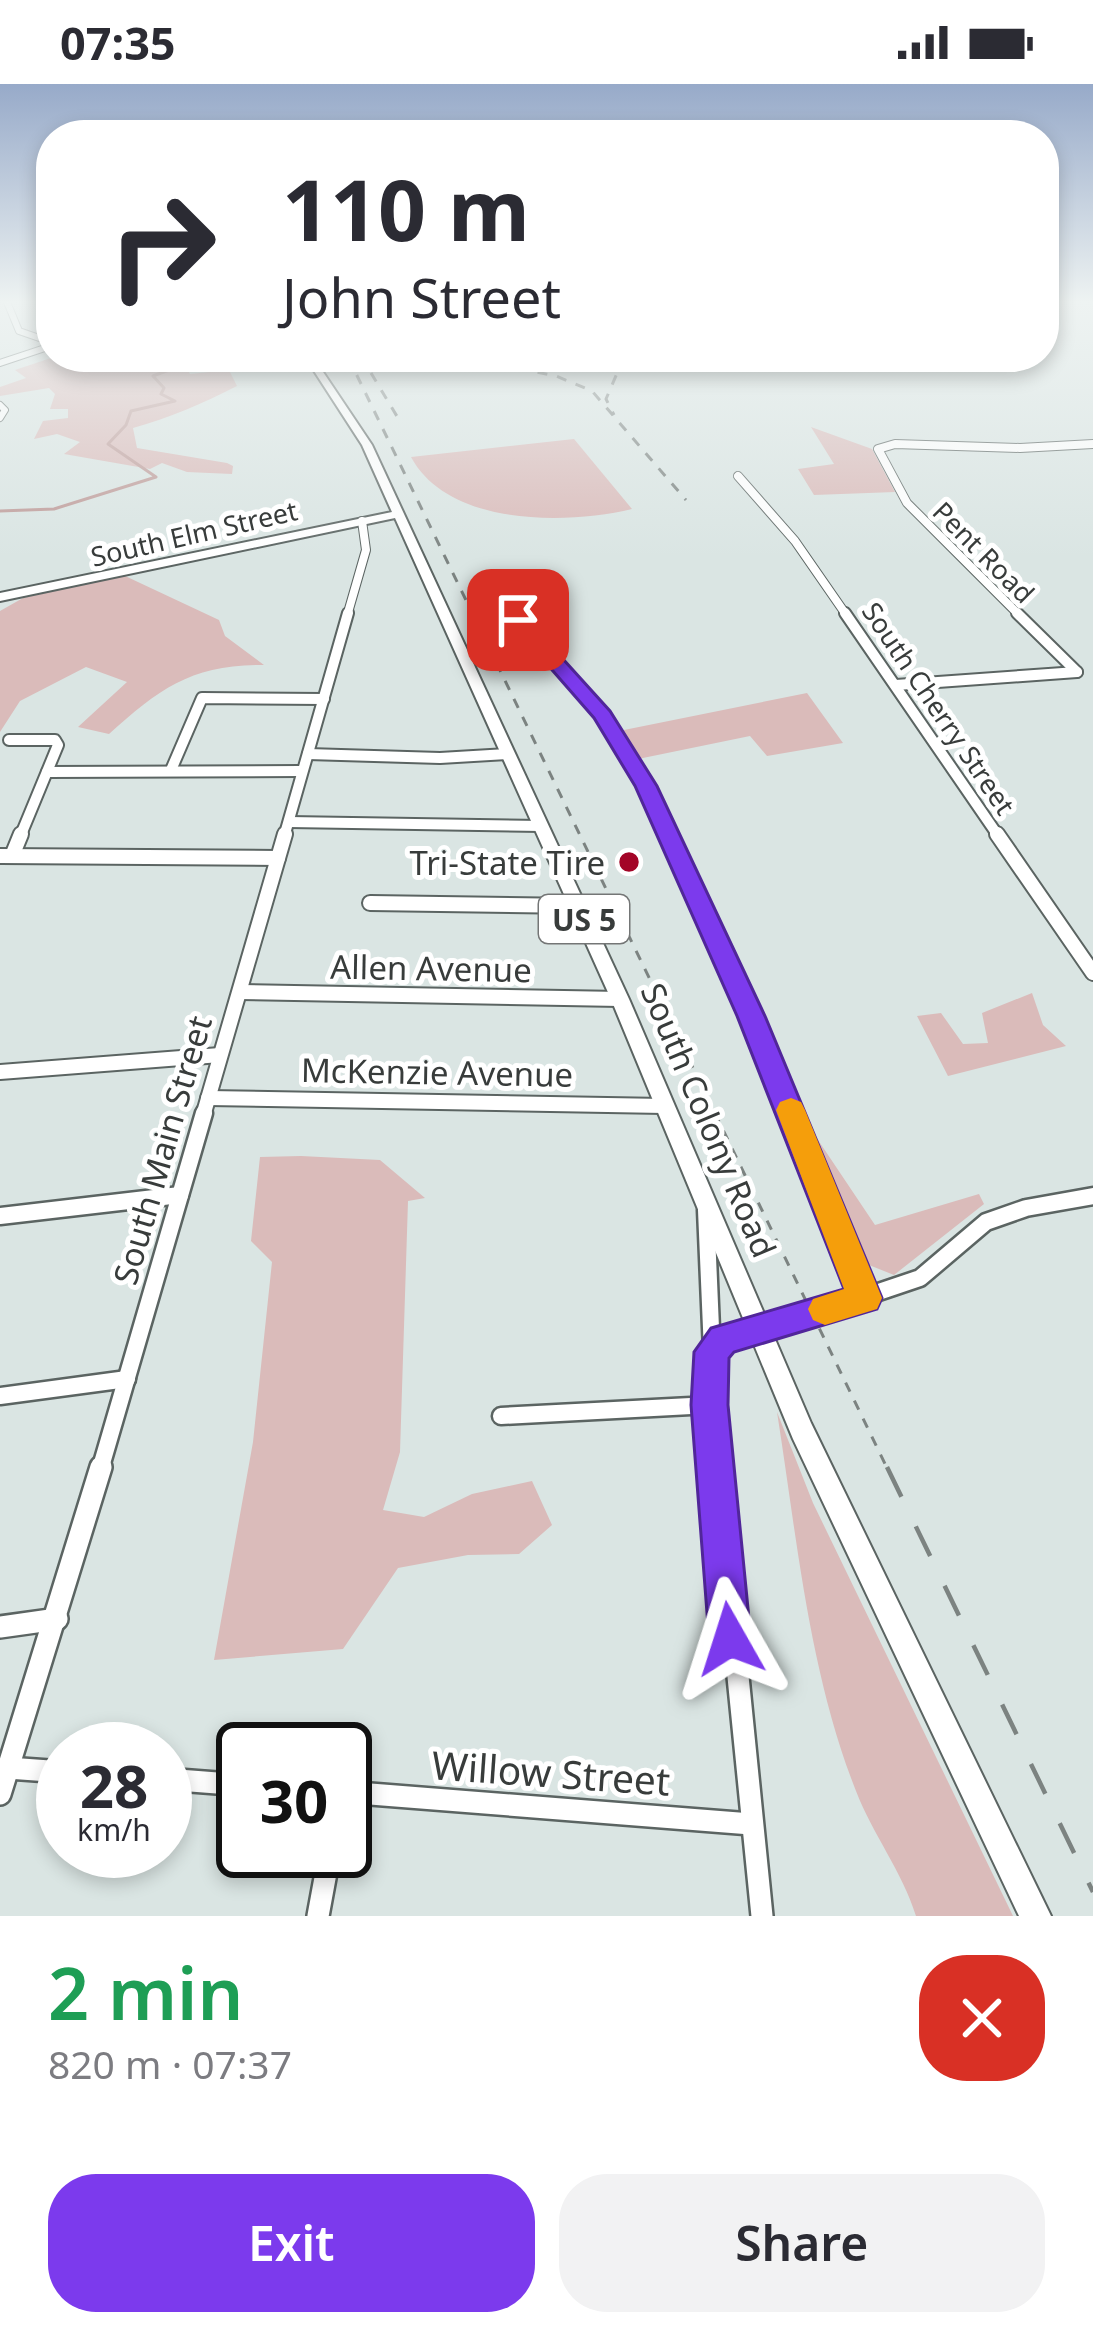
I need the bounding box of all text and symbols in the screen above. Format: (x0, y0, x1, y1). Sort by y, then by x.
text: 07:35 (60, 12, 176, 73)
text: 110 m (282, 151, 530, 266)
icon: right (84, 168, 240, 324)
text: John Street (282, 260, 561, 334)
street label: South Elm Street (87, 491, 301, 575)
street label: Pent Road (925, 493, 1043, 611)
pin (467, 569, 569, 671)
icon: arrive (485, 587, 551, 653)
street label: South Cherry Street (854, 595, 1024, 822)
place label: Tri-State Tire (409, 840, 605, 885)
marker: Tri-State Tire (616, 849, 642, 875)
road number: US 5 (539, 895, 629, 943)
street label: Allen Avenue (330, 944, 532, 992)
street label: South Colony Road (631, 976, 787, 1264)
street label: South Main Street (102, 1010, 222, 1290)
street label: McKenzie Avenue (300, 1047, 574, 1097)
position arrow (667, 1576, 793, 1702)
speed limit sign: 30 (216, 1722, 372, 1878)
street label: Willow Street (430, 1737, 672, 1807)
text: 28 (80, 1744, 148, 1826)
text: km/h (77, 1809, 151, 1850)
text: 2 min (48, 1943, 243, 2041)
button: close (919, 1955, 1045, 2081)
text: 820 m · 07:37 (48, 2037, 292, 2090)
button: Exit (48, 2174, 535, 2312)
button: Share (559, 2174, 1045, 2312)

